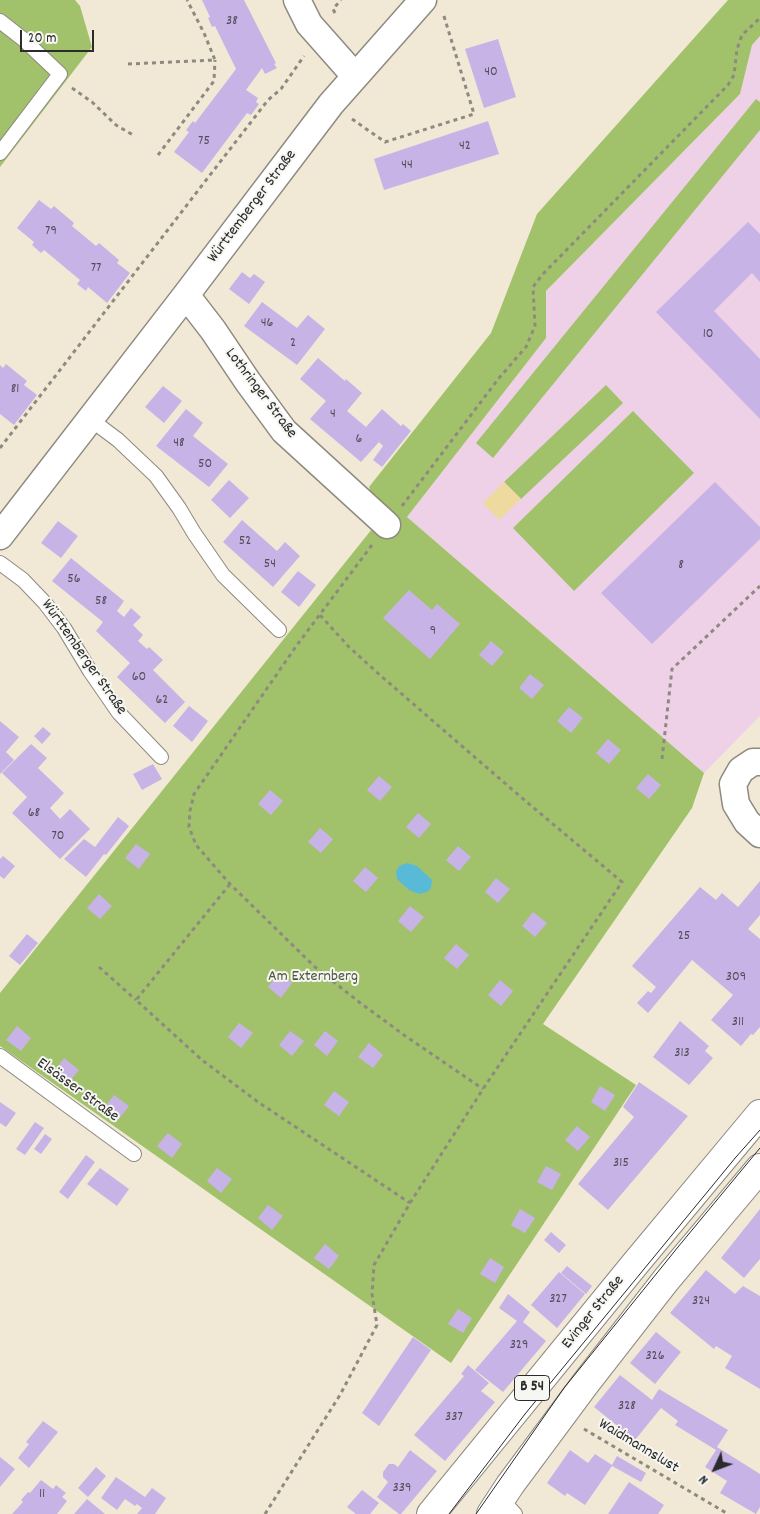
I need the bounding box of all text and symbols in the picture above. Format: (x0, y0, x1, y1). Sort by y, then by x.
house number: 38 (226, 14, 238, 30)
scale bar (22, 20, 96, 52)
text: 20 m (28, 28, 56, 50)
house number: 40 (484, 65, 498, 81)
house number: 75 (198, 134, 210, 150)
house number: 42 (459, 139, 471, 155)
street label: Württemberger Straße (204, 147, 302, 267)
house number: 44 (401, 158, 413, 174)
house number: 79 (45, 224, 57, 240)
house number: 77 (91, 261, 101, 277)
house number: 46 (261, 316, 273, 332)
house number: 10 (703, 327, 713, 343)
house number: 2 (290, 336, 296, 352)
street label: Lothringer Straße (220, 345, 300, 443)
house number: 81 (11, 382, 19, 398)
house number: 4 (330, 407, 336, 423)
house number: 6 (356, 432, 362, 448)
house number: 48 (173, 436, 185, 452)
house number: 50 (198, 457, 212, 473)
house number: 52 (239, 534, 251, 550)
house number: 54 (264, 557, 276, 573)
house number: 8 (678, 558, 684, 574)
house number: 56 (67, 572, 81, 588)
house number: 58 (95, 594, 107, 610)
street label: Württemberger Straße (36, 597, 130, 719)
house number: 9 (430, 624, 436, 640)
house number: 60 (132, 670, 146, 686)
house number: 62 (156, 693, 168, 709)
house number: 68 (28, 806, 40, 822)
house number: 70 (52, 829, 64, 845)
house number: 25 (678, 929, 690, 945)
park label: Am Externberg (268, 968, 358, 988)
house number: 309 (726, 970, 746, 986)
house number: 311 (732, 1015, 744, 1031)
house number: 313 (674, 1046, 690, 1062)
street label: Elsässer Straße (32, 1055, 122, 1127)
house number: 315 (613, 1156, 629, 1172)
street label: Evinger Straße (559, 1272, 629, 1354)
house number: 327 (549, 1292, 567, 1308)
house number: 324 (692, 1294, 710, 1310)
house number: 329 (510, 1338, 528, 1354)
house number: 326 (645, 1349, 665, 1365)
road number: B 54 (514, 1376, 550, 1400)
house number: 328 (618, 1399, 636, 1415)
house number: 337 (445, 1410, 463, 1426)
street label: Waidmannslust (594, 1415, 682, 1479)
north arrow (690, 1444, 740, 1494)
text: N (694, 1470, 714, 1489)
house number: 339 (393, 1481, 411, 1497)
house number: 11 (39, 1487, 45, 1503)

